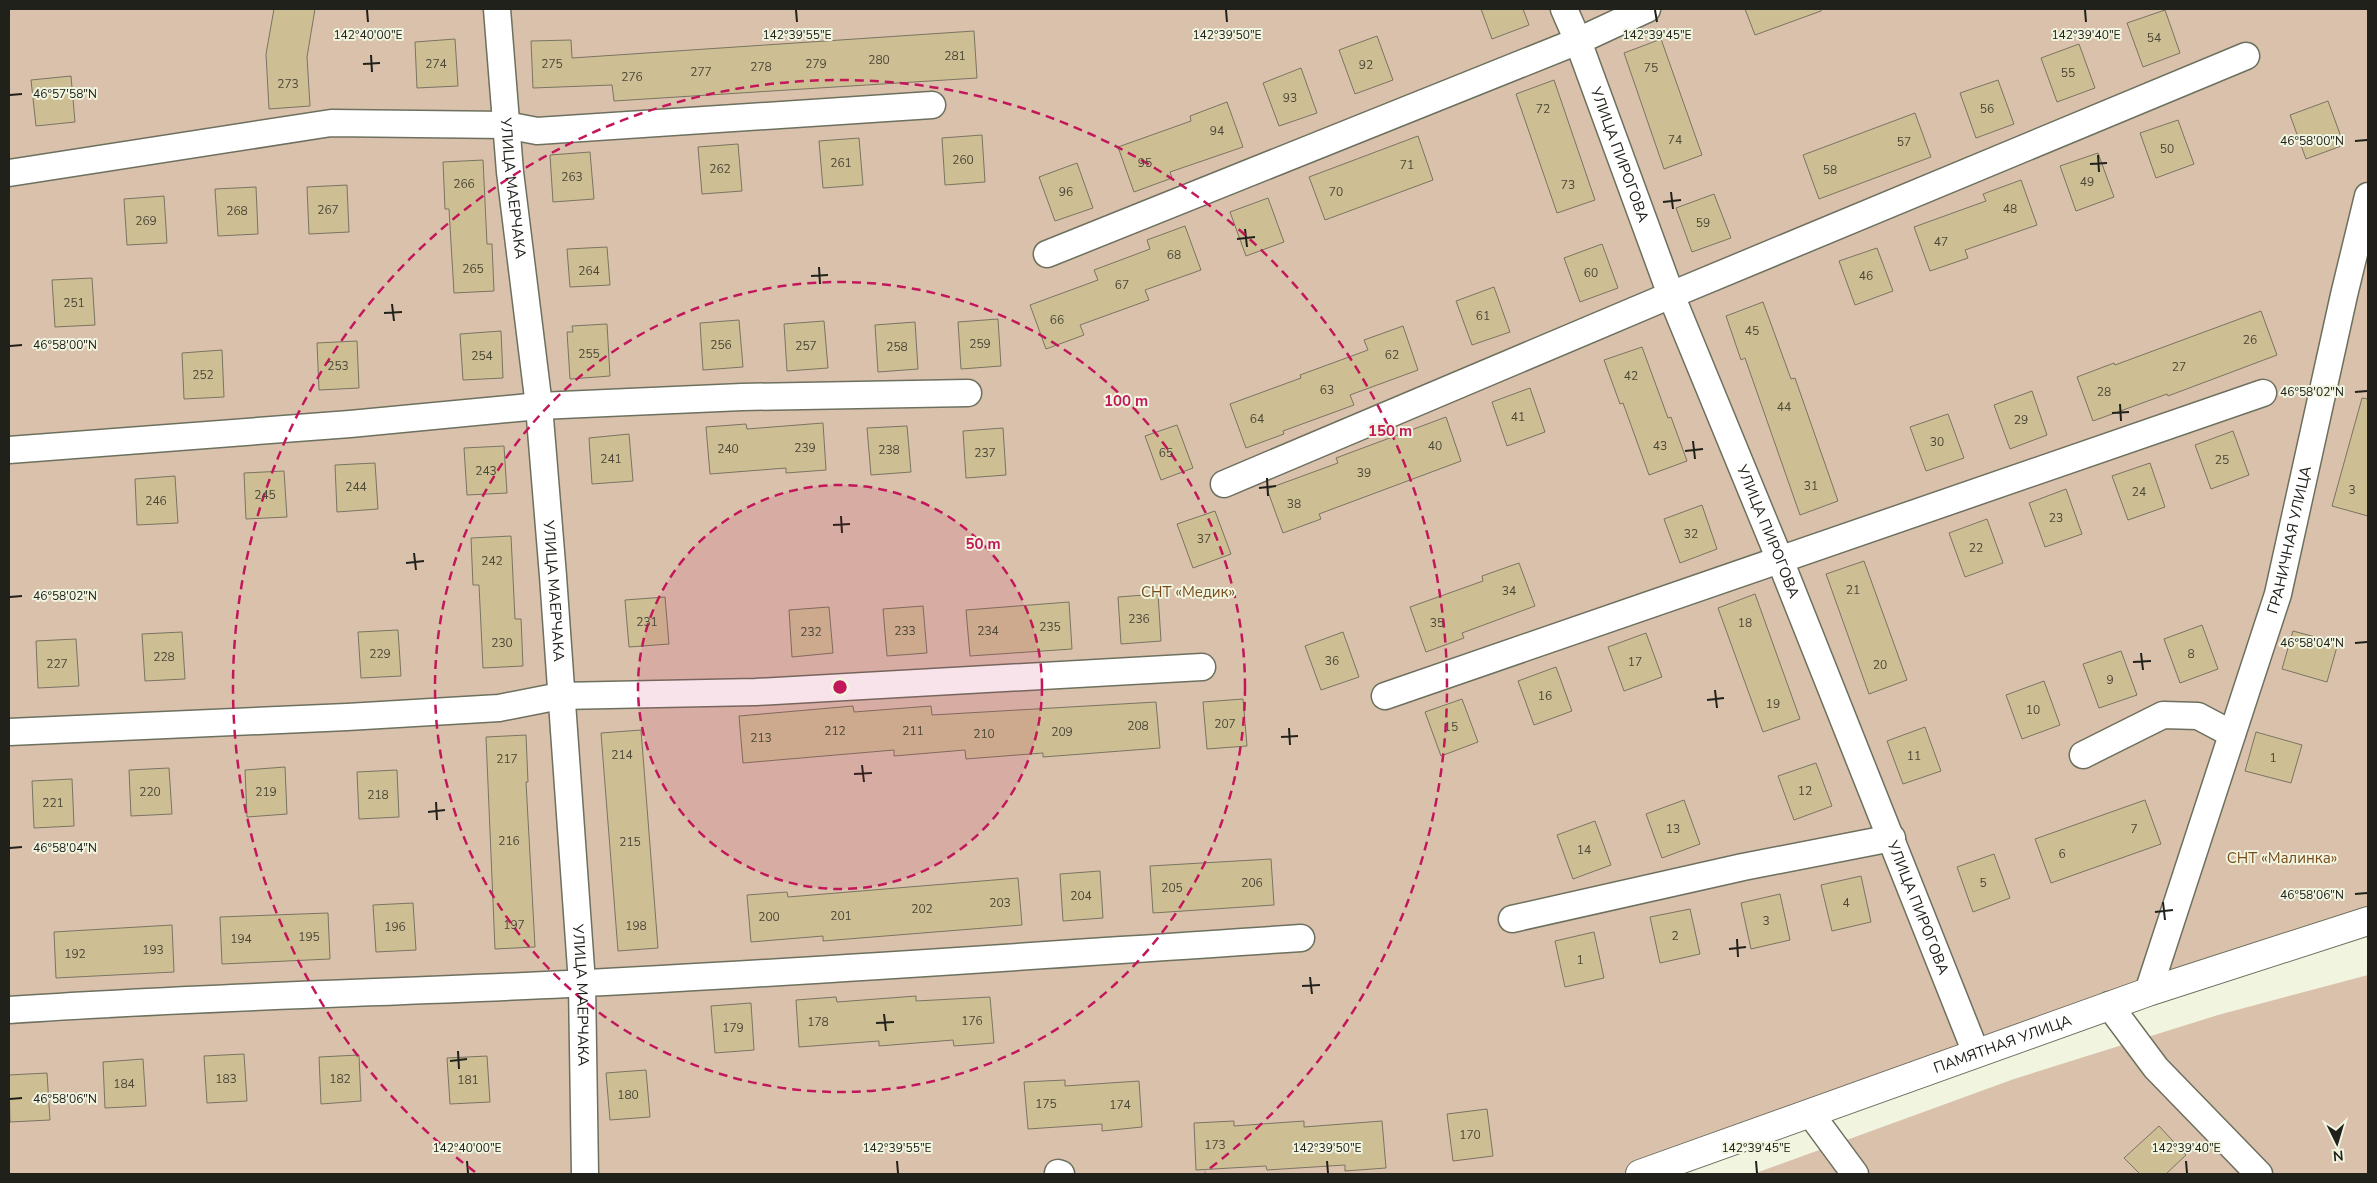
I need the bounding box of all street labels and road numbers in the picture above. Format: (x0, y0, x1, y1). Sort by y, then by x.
street label: УЛИЦА ПИРОГОВА (1585, 83, 1654, 225)
street label: УЛИЦА МАЕРЧАКА (496, 116, 531, 260)
street label: УЛИЦА ПИРОГОВА (1732, 461, 1804, 601)
street label: ГРАНИЧНАЯ УЛИЦА (2262, 464, 2316, 616)
street label: УЛИЦА МАЕРЧАКА (538, 519, 569, 663)
street label: УЛИЦА ПИРОГОВА (1882, 837, 1954, 977)
street label: УЛИЦА МАЕРЧАКА (568, 923, 593, 1066)
street label: ПАМЯТНАЯ УЛИЦА (1931, 1010, 2074, 1078)

